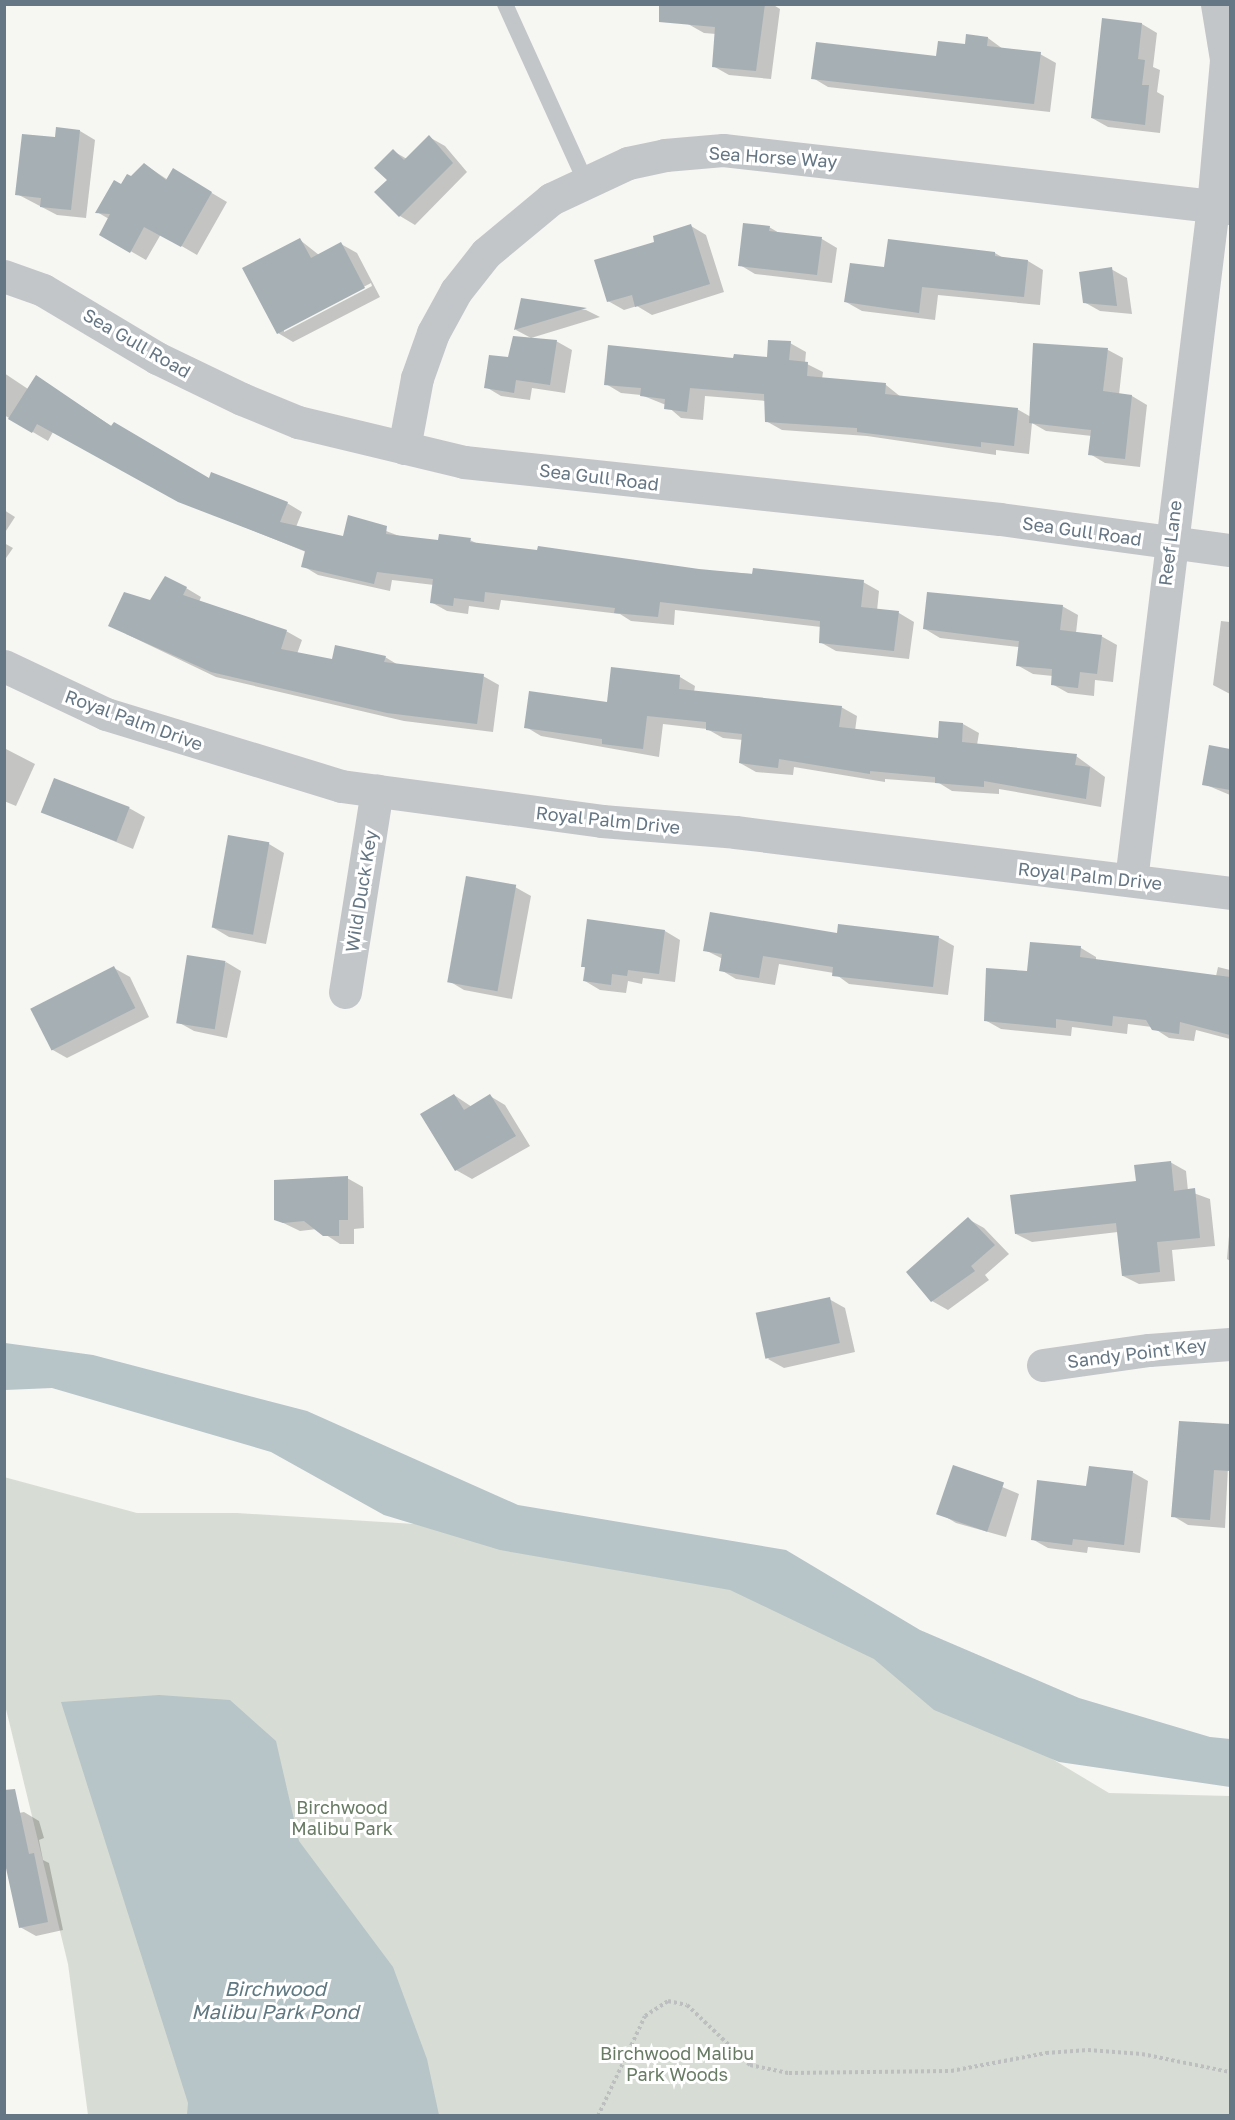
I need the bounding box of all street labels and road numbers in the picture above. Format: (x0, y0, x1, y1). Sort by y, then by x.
street label: Sea Horse Way (708, 142, 838, 172)
street label: Sea Gull Road (79, 304, 195, 382)
street label: Sea Gull Road (538, 459, 660, 495)
street label: Reef Lane (1154, 499, 1186, 587)
street label: Sea Gull Road (1021, 512, 1143, 550)
street label: Royal Palm Drive (62, 685, 206, 755)
street label: Royal Palm Drive (535, 802, 681, 838)
street label: Wild Duck Key (341, 828, 381, 954)
street label: Royal Palm Drive (1017, 858, 1163, 894)
street label: Sandy Point Key (1066, 1334, 1208, 1372)

